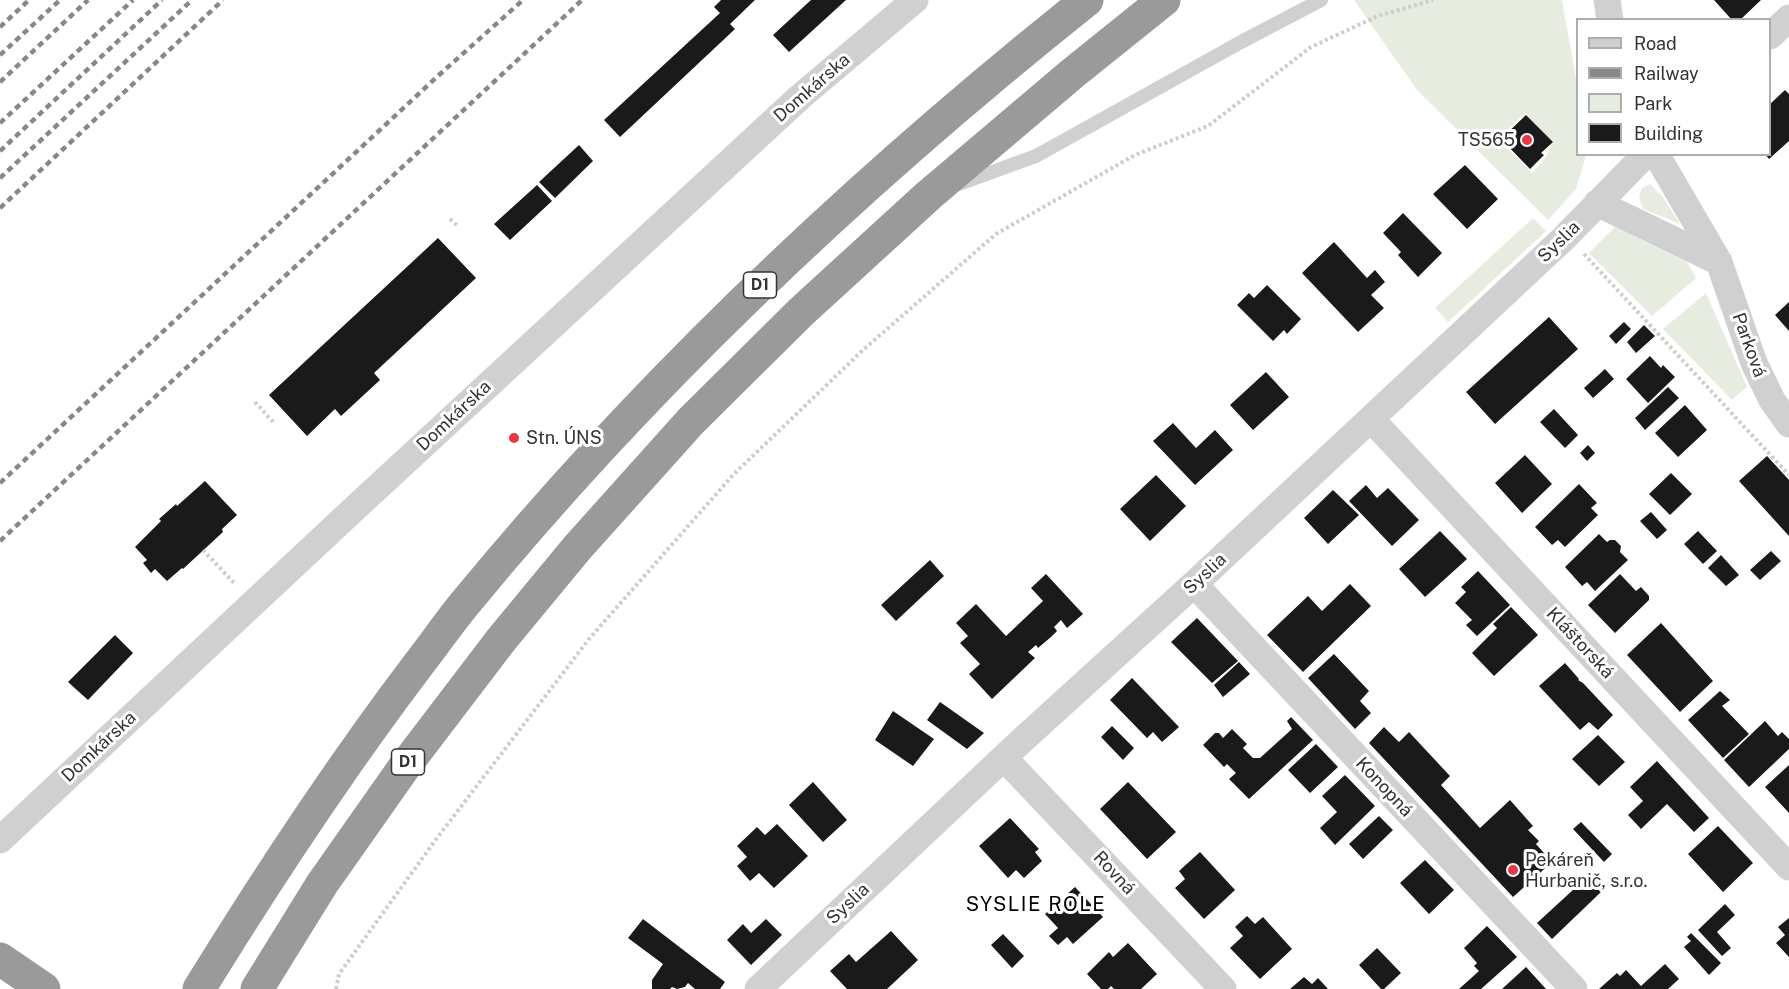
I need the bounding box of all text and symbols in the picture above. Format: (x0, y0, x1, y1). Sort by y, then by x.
legend (1576, 18, 1771, 156)
text: Road (1634, 33, 1677, 54)
street label: Domkárska (769, 49, 855, 127)
text: Railway (1634, 63, 1699, 84)
text: Park (1634, 93, 1672, 114)
text: Building (1634, 123, 1703, 144)
place label: TS565 (1458, 129, 1515, 151)
marker: TS565 (1520, 133, 1534, 147)
street label: Syslia (1533, 217, 1585, 267)
road number: D1 (744, 272, 777, 298)
street label: Parková (1727, 310, 1771, 380)
street label: Domkárska (412, 376, 496, 456)
place label: Stn. ÚNS (526, 427, 602, 449)
marker: Stn. ÚNS (507, 431, 521, 445)
street label: Syslia (1179, 549, 1231, 599)
street label: Kláštorská (1542, 603, 1618, 683)
street label: Domkárska (57, 707, 141, 787)
road number: D1 (392, 749, 424, 775)
street label: Konopná (1351, 753, 1417, 821)
street label: Rovná (1089, 847, 1139, 899)
place label: Pekáreň Hurbanič, s.r.o. (1525, 849, 1647, 892)
marker: Pekáreň Hurbanič, s.r.o. (1506, 863, 1520, 877)
street label: Syslia (822, 879, 874, 929)
district label: SYSLIE ROLE (966, 893, 1106, 917)

